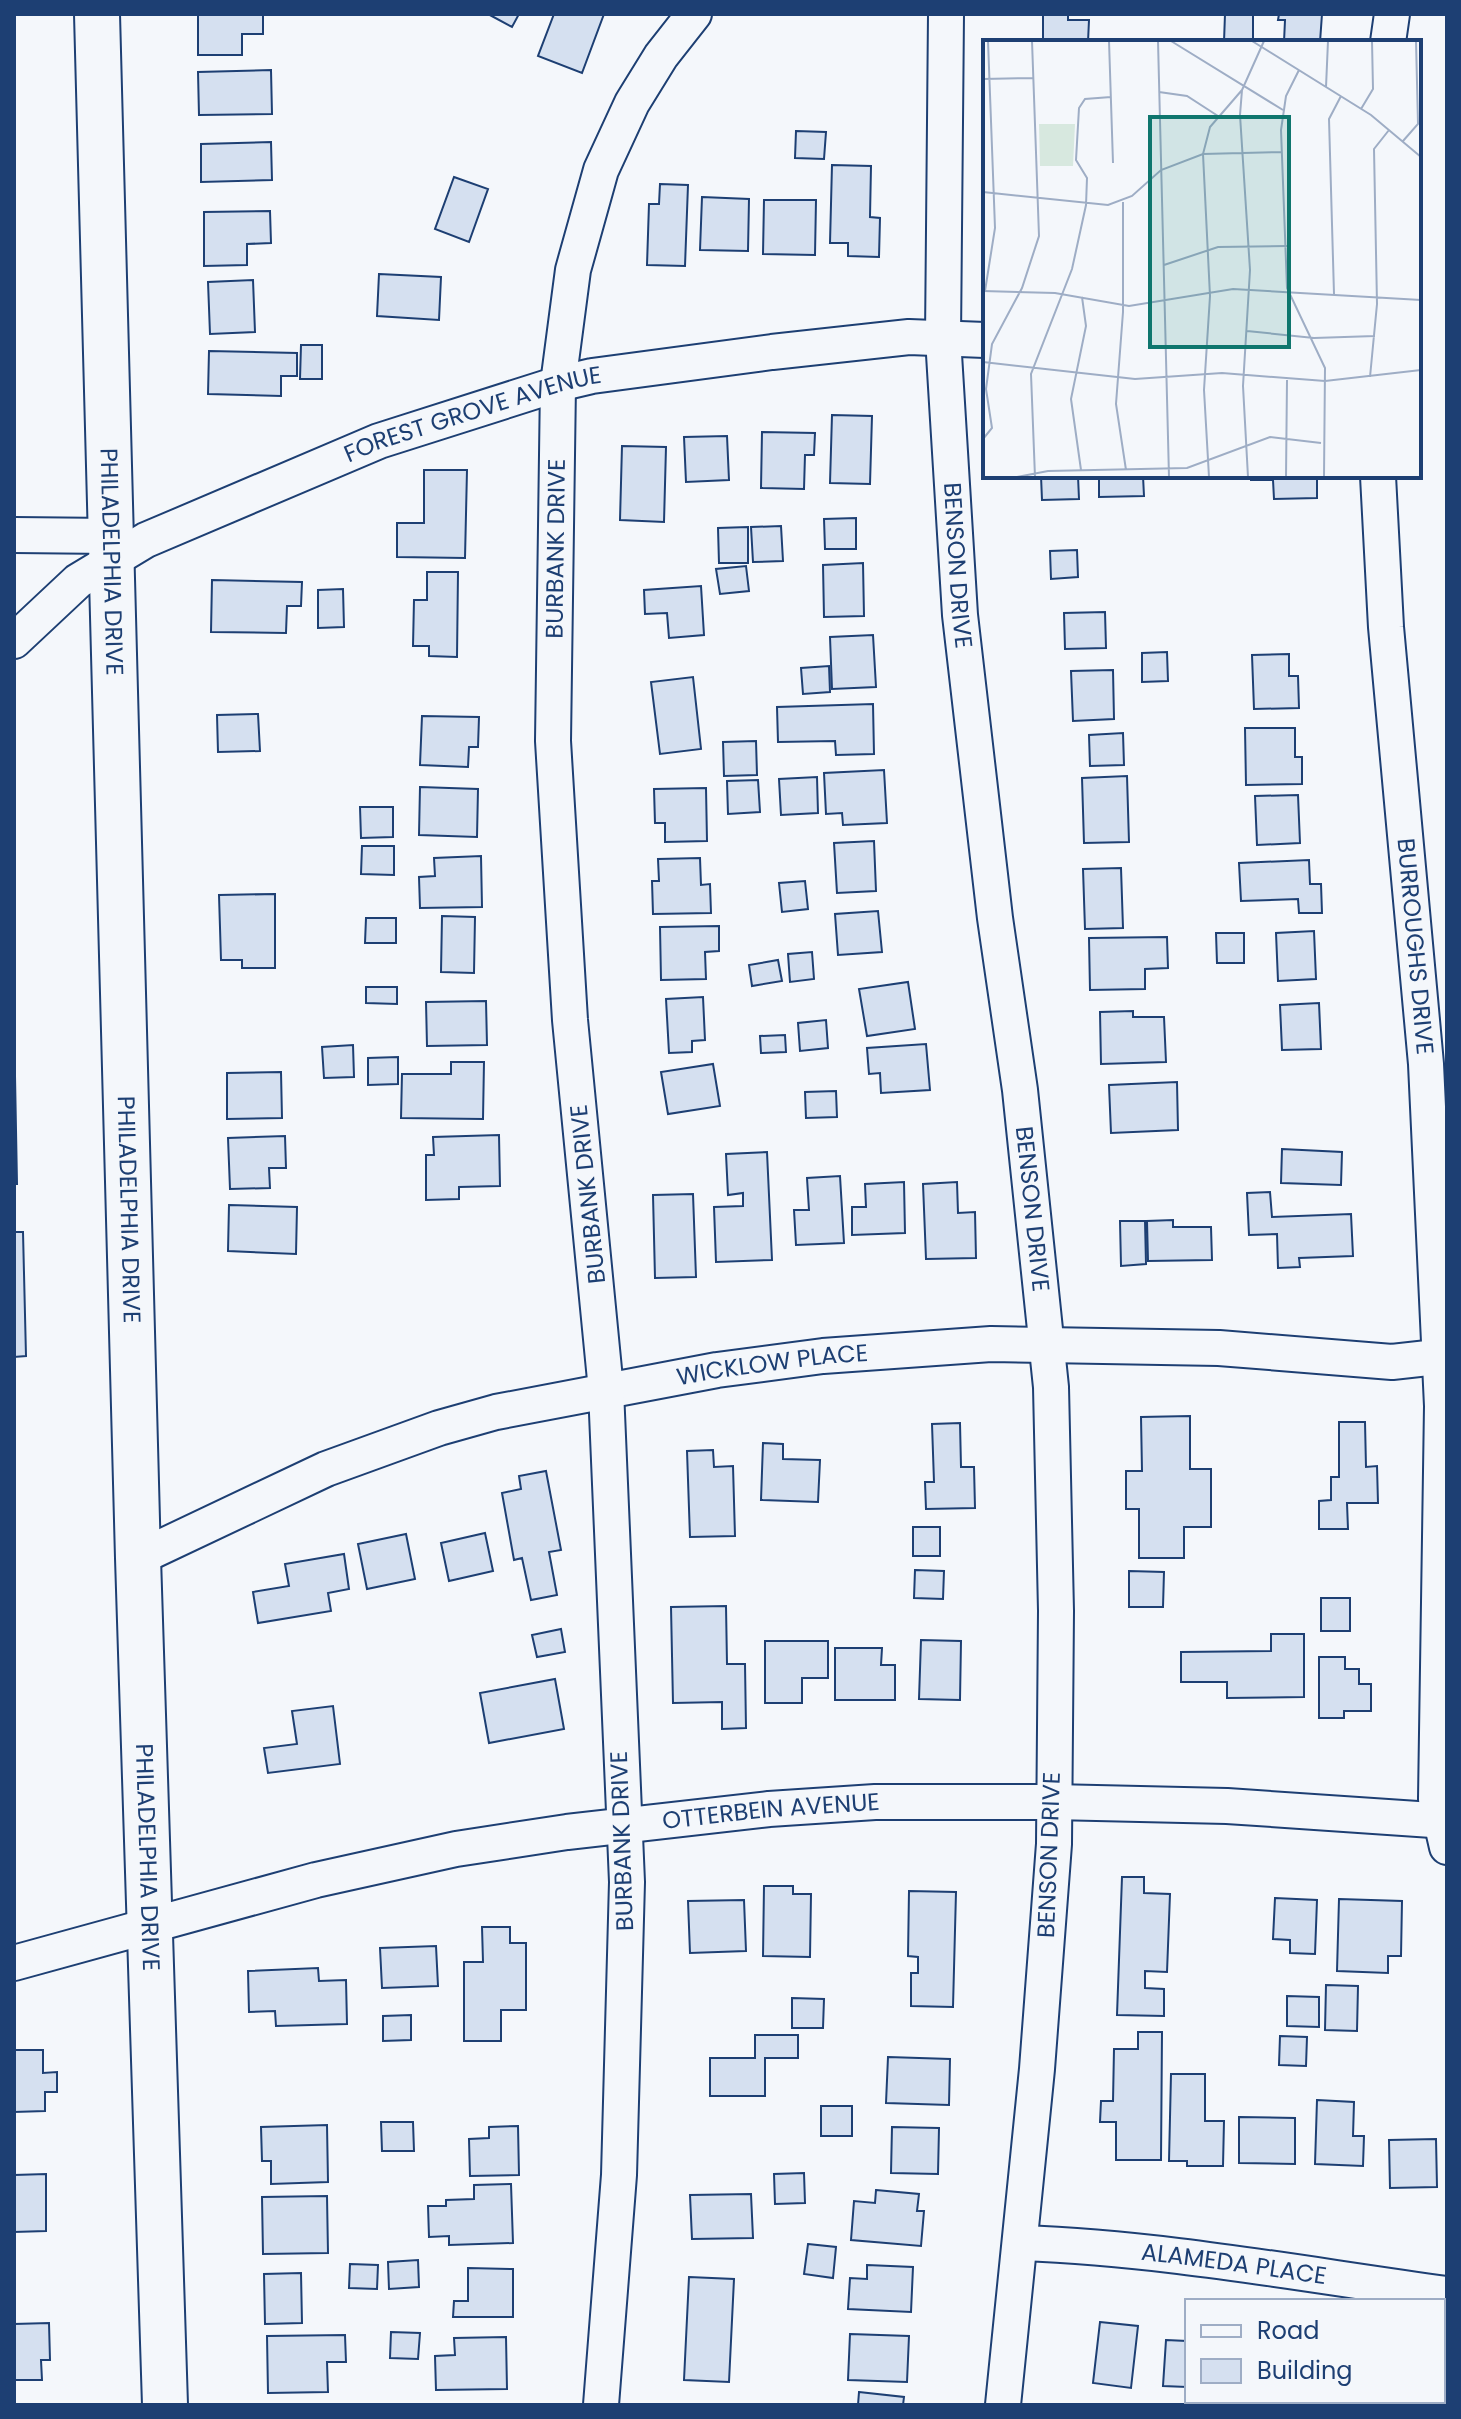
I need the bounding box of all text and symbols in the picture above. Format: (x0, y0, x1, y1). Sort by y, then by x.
inset map (983, 40, 1421, 478)
street label: FOREST GROVE AVENUE (339, 358, 603, 470)
street label: PHILADELPHIA DRIVE (93, 448, 132, 676)
street label: BURBANK DRIVE (537, 458, 573, 639)
street label: BENSON DRIVE (936, 482, 981, 650)
street label: BURROUGHS DRIVE (1389, 837, 1442, 1056)
street label: PHILADELPHIA DRIVE (110, 1095, 149, 1324)
street label: BURBANK DRIVE (562, 1103, 613, 1285)
street label: BENSON DRIVE (1008, 1125, 1058, 1293)
street label: WICKLOW PLACE (674, 1336, 869, 1393)
street label: PHILADELPHIA DRIVE (128, 1743, 168, 1972)
street label: BURBANK DRIVE (602, 1750, 641, 1932)
street label: BENSON DRIVE (1029, 1771, 1068, 1939)
street label: OTTERBEIN AVENUE (661, 1785, 881, 1837)
street label: ALAMEDA PLACE (1140, 2235, 1329, 2292)
legend (1185, 2299, 1445, 2403)
text: Road (1257, 2314, 1319, 2347)
text: Building (1257, 2354, 1353, 2387)

